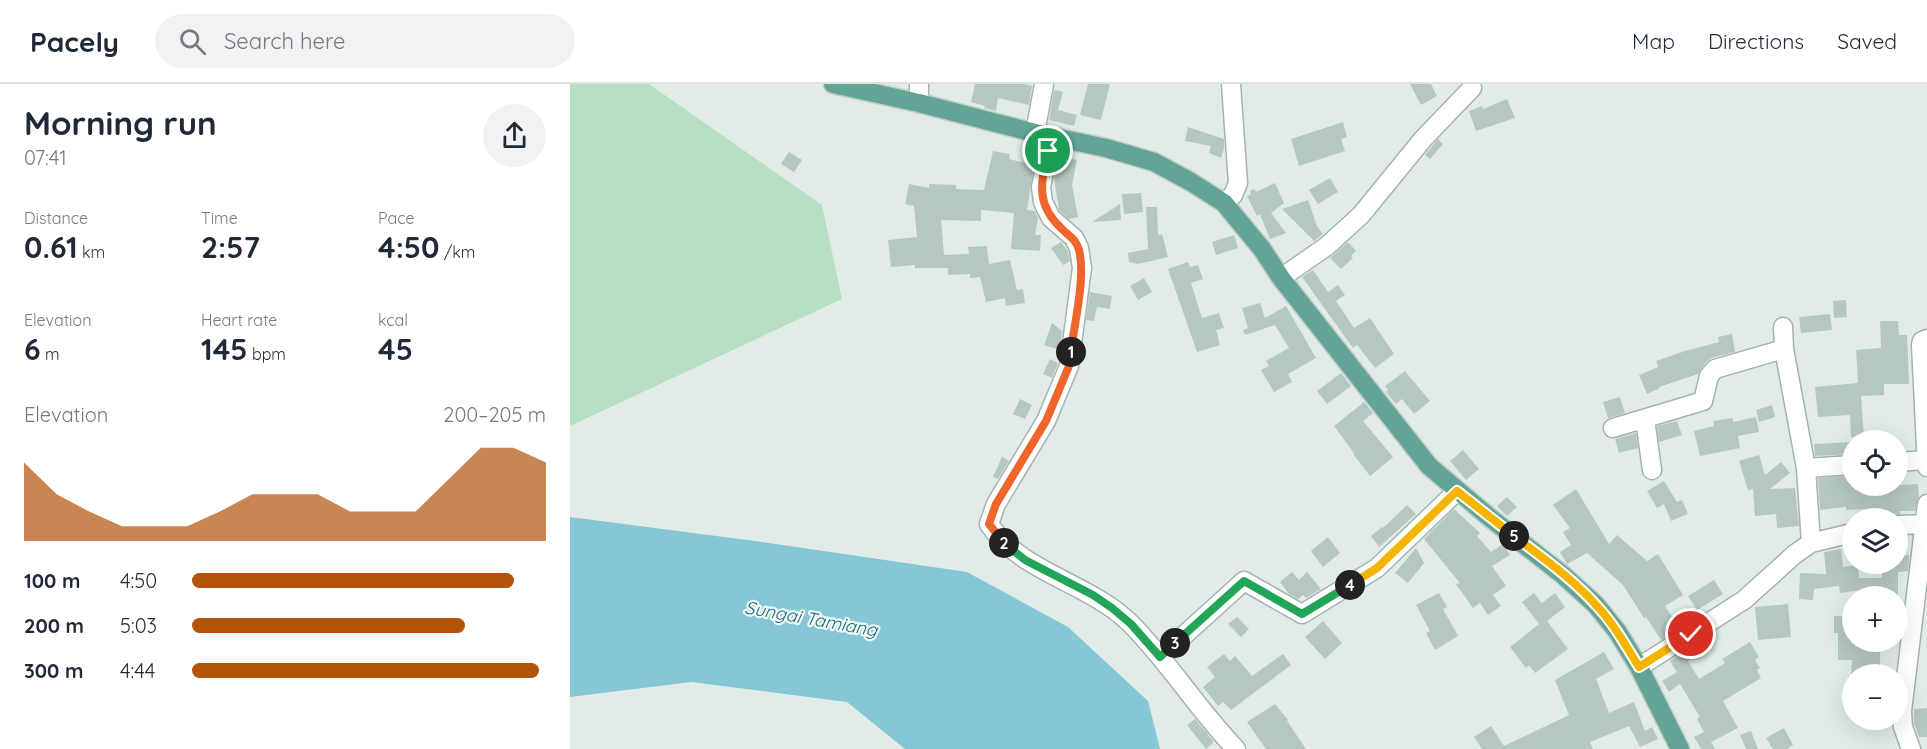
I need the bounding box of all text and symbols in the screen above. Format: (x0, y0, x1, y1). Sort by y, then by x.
search box (155, 14, 575, 68)
text: Pacely (30, 24, 119, 59)
icon: search (176, 25, 209, 58)
text: Search here (224, 27, 345, 55)
text: Map (1632, 28, 1675, 54)
text: Directions (1708, 28, 1804, 54)
text: Saved (1837, 28, 1897, 54)
text: Morning run (24, 102, 217, 143)
button: share (483, 104, 546, 167)
pin (1022, 125, 1073, 176)
icon: arrive (1031, 134, 1064, 167)
text: 07:41 (24, 145, 67, 170)
text: Distance (24, 208, 88, 228)
text: Time (201, 208, 238, 228)
text: Pace (378, 208, 414, 228)
text: 0.61 (24, 228, 78, 266)
text: 2:57 (201, 228, 260, 266)
text: 4:50 (378, 228, 440, 266)
text: km (78, 242, 105, 262)
text: /km (440, 242, 475, 262)
text: Elevation (24, 310, 91, 330)
text: Heart rate (201, 310, 277, 330)
text: kcal (378, 310, 408, 330)
text: 6 (24, 330, 41, 368)
text: 145 (201, 330, 248, 368)
text: 45 (378, 330, 413, 368)
pin: 1 (1056, 337, 1086, 367)
text: 1 (1068, 342, 1074, 362)
text: m (41, 344, 60, 364)
text: bpm (248, 344, 286, 364)
text: Elevation (24, 402, 108, 427)
text: 200–205 m (443, 402, 546, 427)
map controls (1842, 430, 1908, 730)
button: locate (1842, 430, 1908, 496)
button: layers (1842, 508, 1908, 574)
pin: 5 (1499, 521, 1529, 551)
text: 5 (1509, 526, 1519, 546)
pin: 2 (989, 528, 1019, 558)
text: 2 (999, 533, 1009, 553)
text: 100 m (24, 568, 80, 593)
text: 4:50 (120, 568, 157, 593)
pin: 4 (1335, 570, 1365, 600)
text: 4 (1345, 575, 1355, 595)
button: + (1842, 586, 1908, 652)
water label: Sungai Tamiang (743, 596, 881, 642)
pin (1665, 608, 1716, 659)
text: 200 m (24, 613, 84, 638)
text: 5:03 (120, 613, 157, 638)
icon: check (1674, 617, 1707, 650)
pin: 3 (1160, 628, 1190, 658)
text: 3 (1171, 633, 1179, 653)
text: 300 m (24, 658, 83, 683)
text: 4:44 (120, 658, 155, 683)
button: − (1842, 664, 1908, 730)

